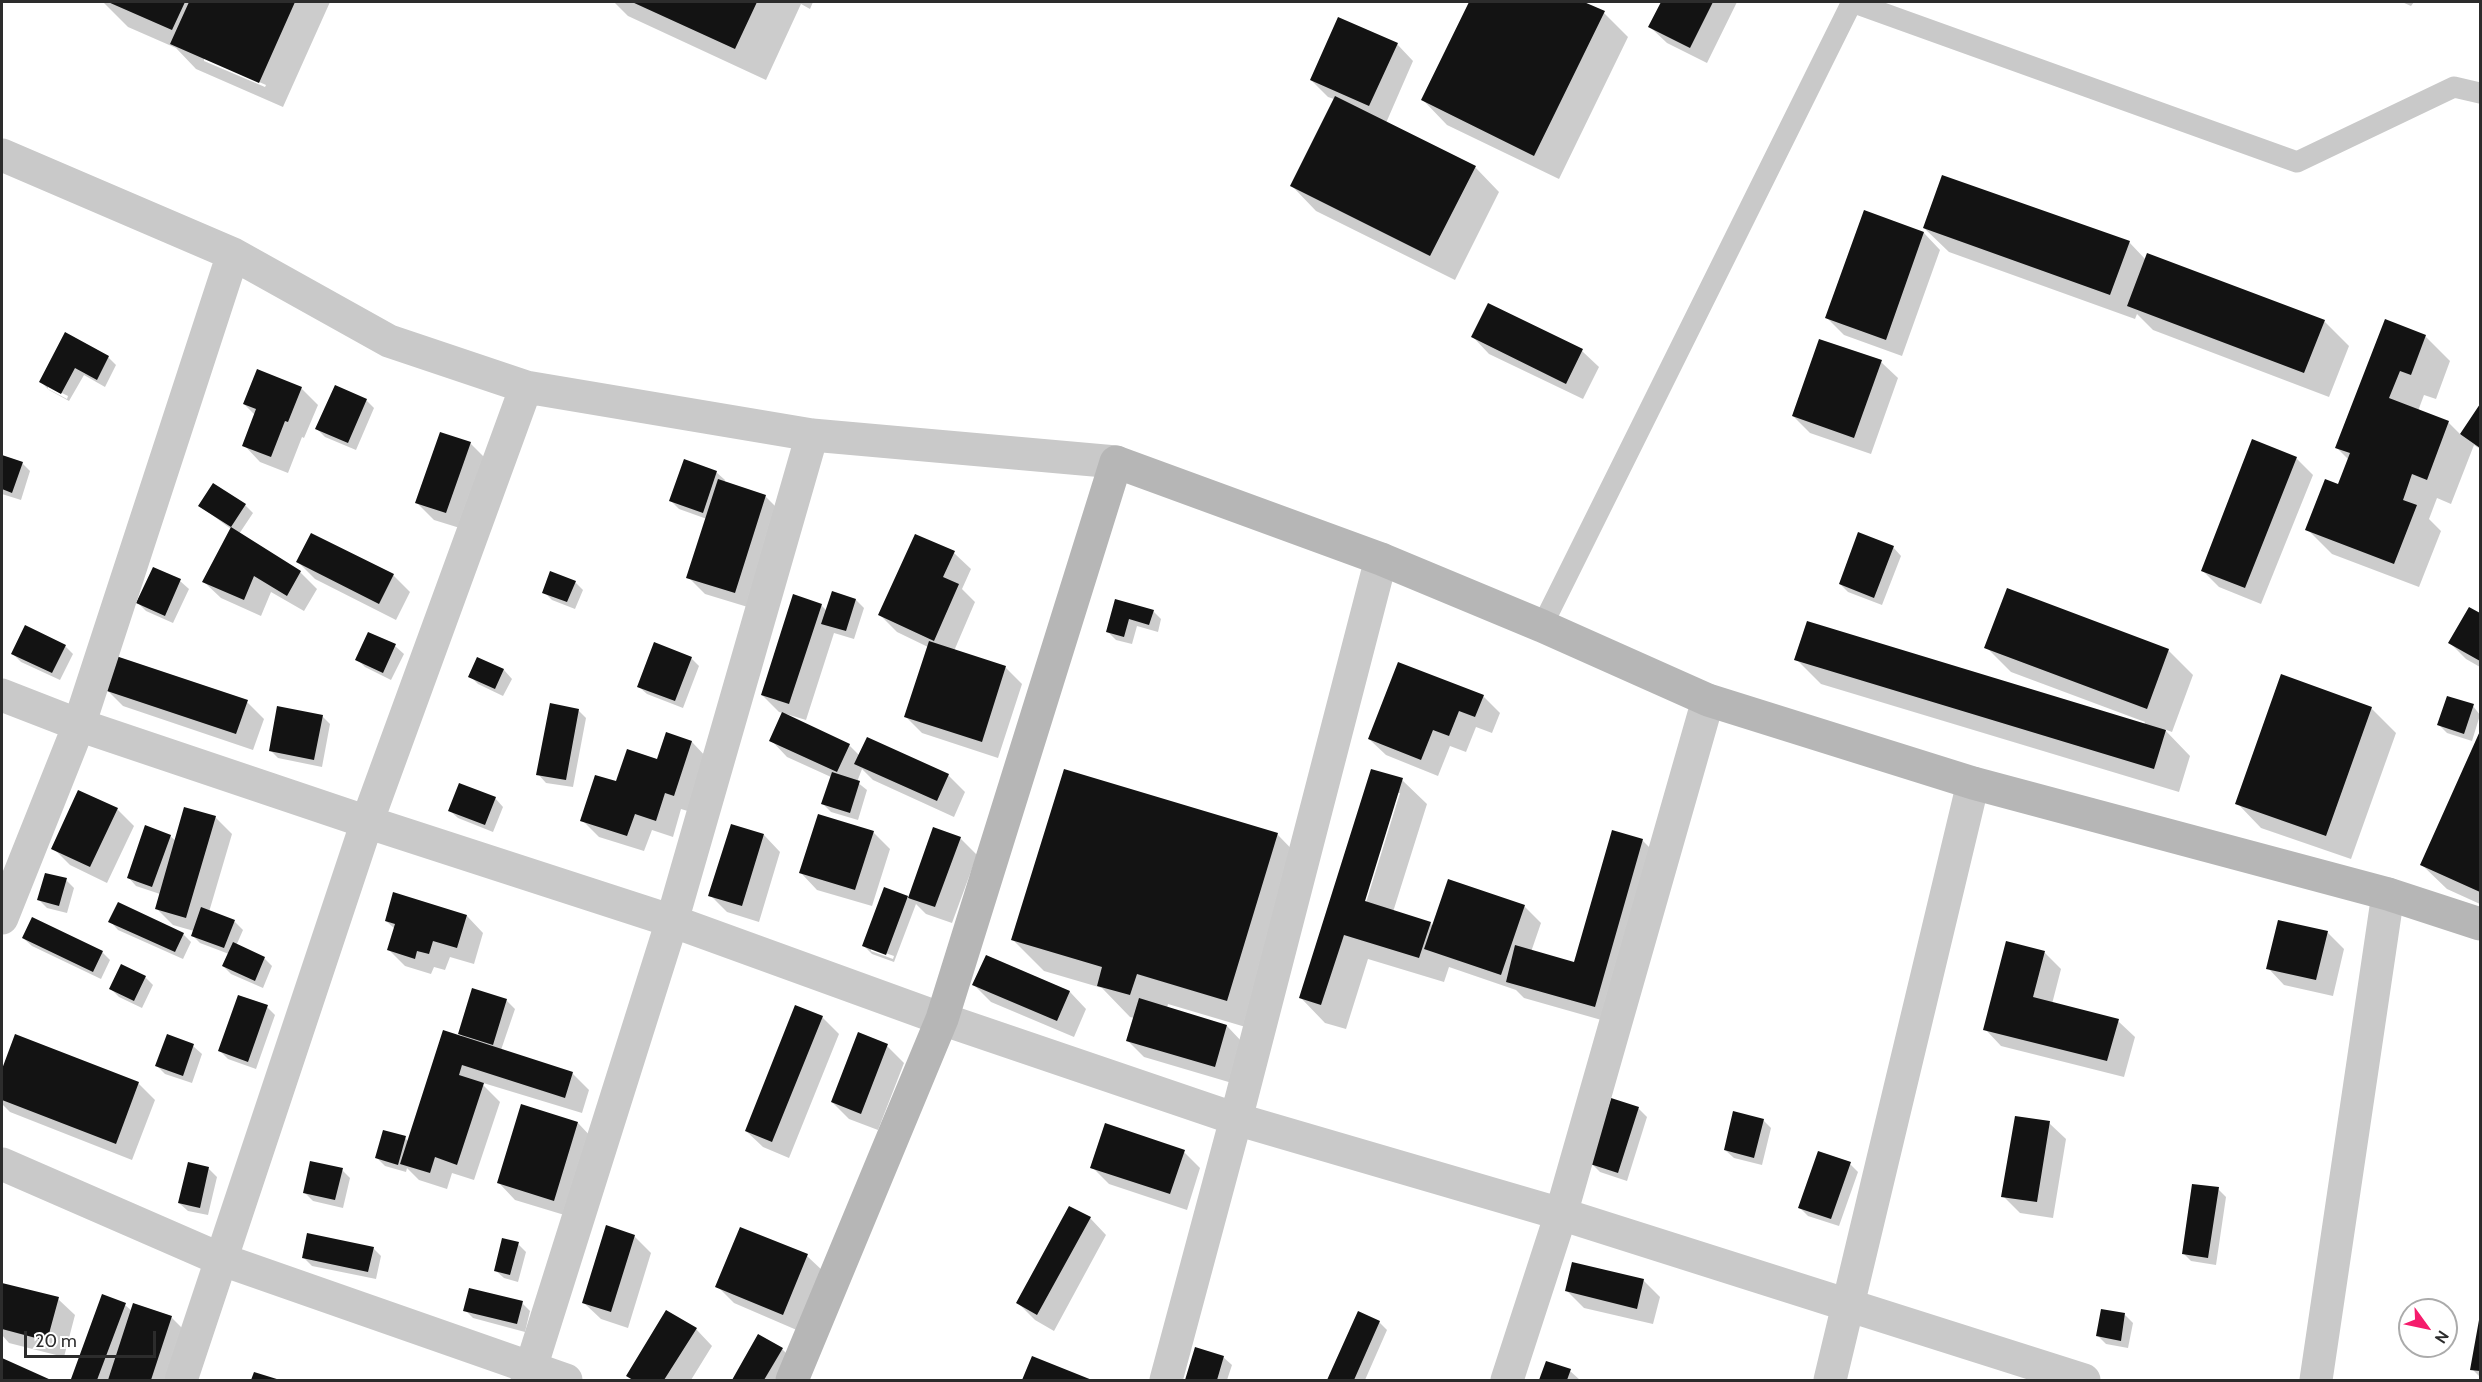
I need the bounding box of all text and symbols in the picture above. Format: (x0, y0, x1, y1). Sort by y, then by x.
north arrow (2398, 1298, 2458, 1358)
scale bar (27, 1319, 159, 1357)
text: N (2431, 1327, 2453, 1347)
text: 20 m (35, 1330, 77, 1352)

